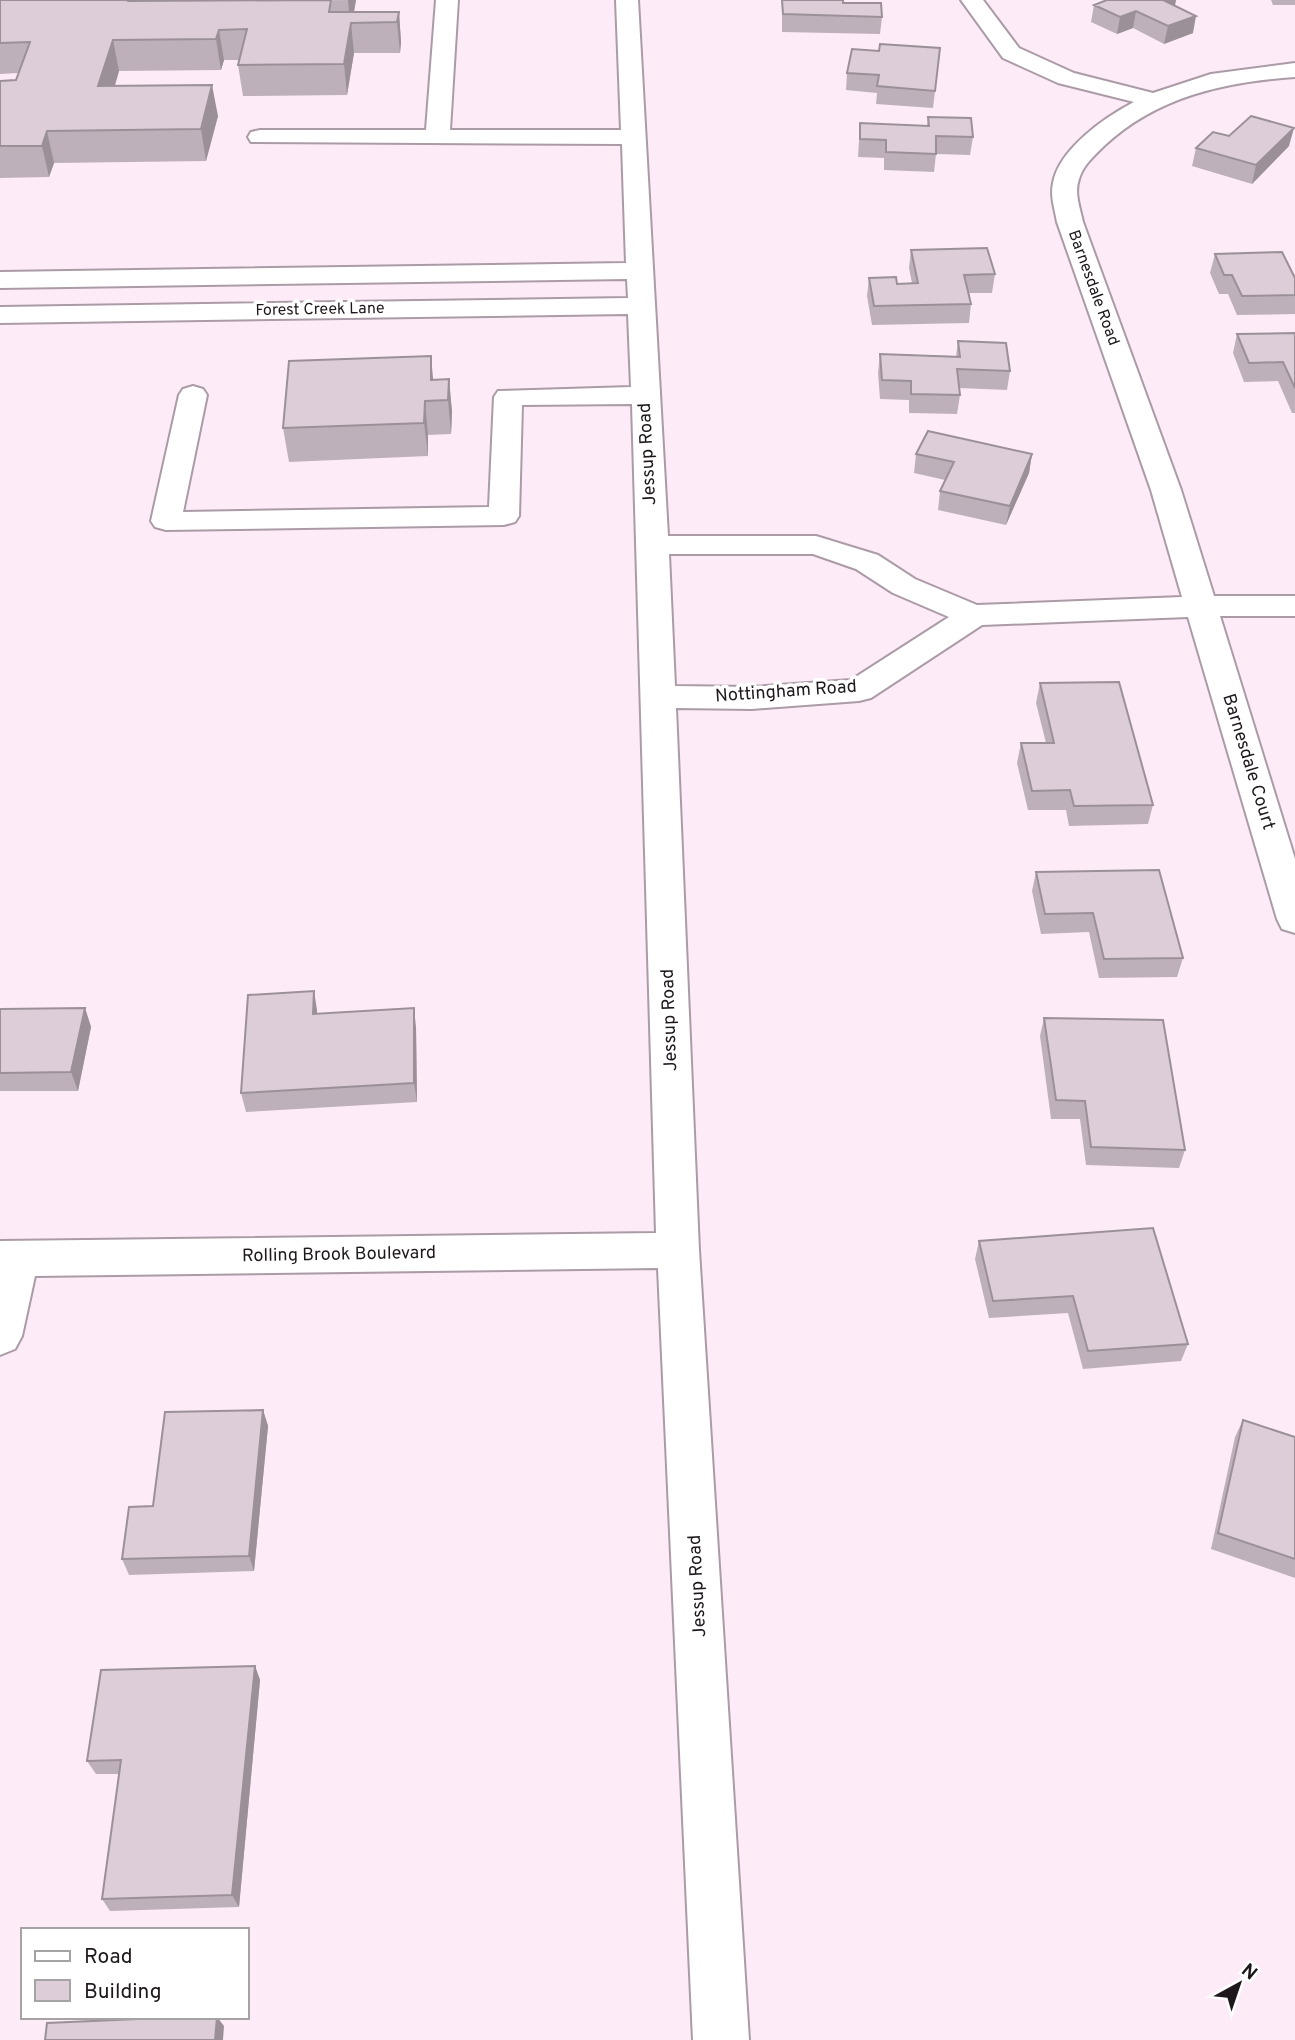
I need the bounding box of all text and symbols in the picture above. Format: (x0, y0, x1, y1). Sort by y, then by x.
street label: Barnesdale Road (1063, 228, 1123, 348)
street label: Forest Creek Lane (255, 299, 385, 321)
street label: Jessup Road (634, 402, 662, 506)
street label: Nottingham Road (714, 676, 858, 708)
street label: Barnesdale Court (1216, 691, 1280, 833)
street label: Jessup Road (657, 968, 683, 1072)
street label: Rolling Brook Boulevard (242, 1242, 436, 1268)
street label: Jessup Road (684, 1534, 712, 1638)
legend (21, 1928, 248, 2019)
text: Road (84, 1944, 133, 1971)
north arrow (1204, 1949, 1274, 2019)
text: N (1236, 1959, 1262, 1986)
text: Building (84, 1979, 162, 2006)

